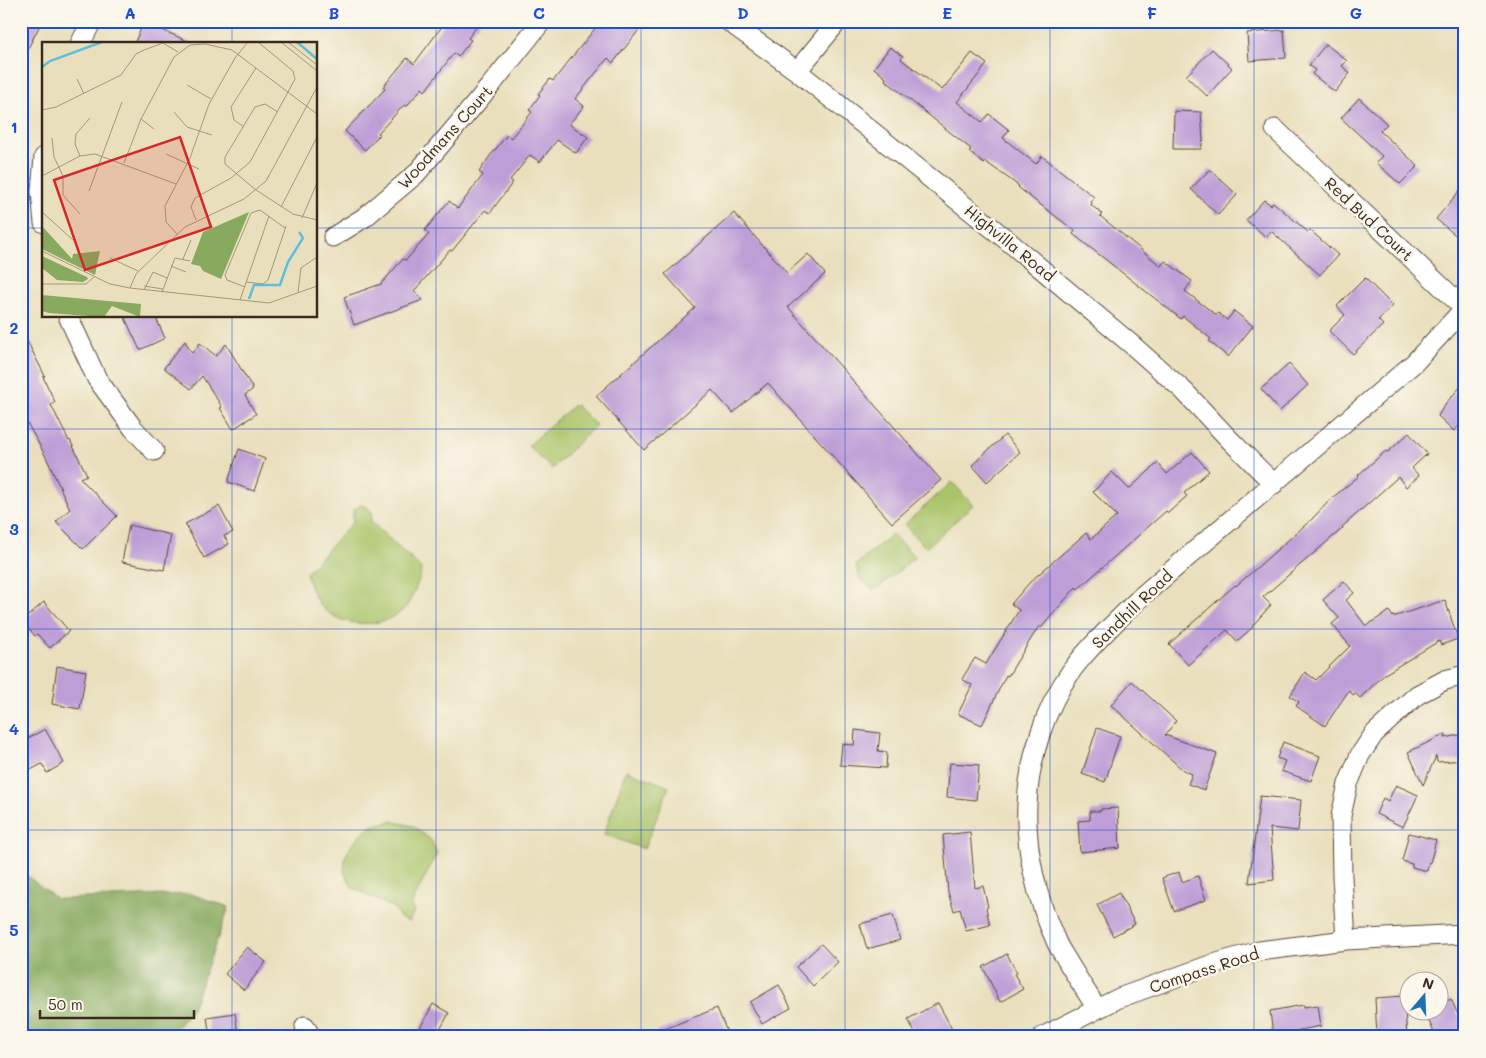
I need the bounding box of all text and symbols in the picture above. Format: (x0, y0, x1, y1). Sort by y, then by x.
text: A (124, 2, 136, 23)
text: B (329, 2, 339, 23)
text: C (533, 2, 545, 23)
text: D (737, 2, 749, 23)
text: E (942, 2, 952, 23)
text: F (1147, 2, 1157, 23)
text: G (1350, 2, 1362, 23)
inset map (42, 42, 318, 318)
street label: Woodmans Court (393, 80, 497, 193)
text: 1 (10, 116, 18, 137)
street label: Red Bud Court (1320, 172, 1418, 265)
street label: Highvilla Road (961, 200, 1060, 286)
text: 2 (10, 317, 19, 338)
text: 3 (9, 518, 19, 539)
street label: Sandhill Road (1087, 565, 1177, 653)
text: 4 (9, 718, 19, 739)
text: 5 (9, 919, 19, 940)
street label: Compass Road (1146, 942, 1261, 997)
north arrow (1398, 970, 1448, 1020)
text: N (1420, 973, 1437, 994)
scale bar (40, 988, 194, 1020)
text: 50 m (48, 994, 83, 1014)

